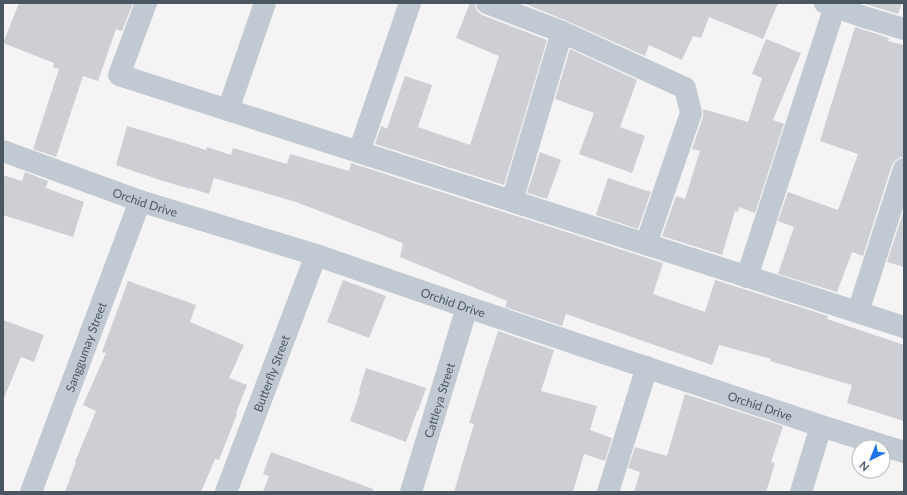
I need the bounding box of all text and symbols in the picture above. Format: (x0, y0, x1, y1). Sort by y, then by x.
street label: Orchid Drive (111, 184, 179, 220)
street label: Orchid Drive (419, 284, 487, 320)
street label: Sanggumay Street (62, 299, 109, 394)
street label: Butterfly Street (250, 332, 293, 414)
street label: Cattleya Street (420, 360, 457, 440)
street label: Orchid Drive (726, 388, 795, 423)
north arrow (851, 439, 891, 479)
text: N (856, 459, 871, 474)

